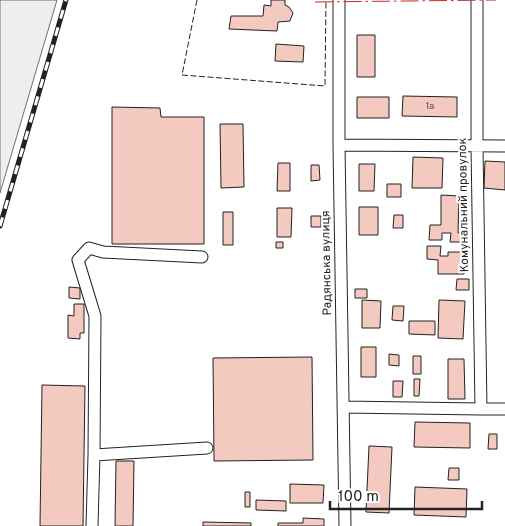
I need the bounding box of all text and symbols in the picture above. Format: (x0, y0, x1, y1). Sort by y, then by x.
house number: 1а (426, 100, 434, 113)
street label: Комунальний провулок (455, 137, 473, 273)
street label: Радянська вулиця (318, 210, 336, 316)
scale bar (330, 478, 482, 510)
text: 100 m (338, 488, 379, 507)

